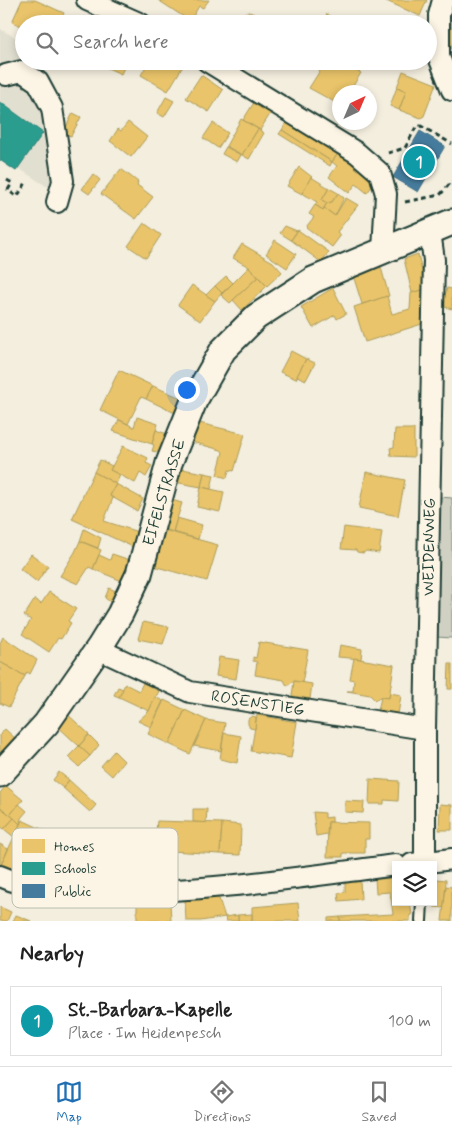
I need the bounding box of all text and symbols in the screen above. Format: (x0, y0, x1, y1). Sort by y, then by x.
search box (15, 15, 437, 70)
icon: search (33, 29, 61, 57)
text: Search here (73, 30, 169, 55)
north arrow (332, 85, 377, 130)
pin: 1 (403, 143, 435, 181)
your location (174, 377, 200, 403)
street label: EIFELSTRASSE (138, 436, 191, 549)
street label: WEIDENWEG (418, 498, 441, 596)
street label: ROSENSTIEG (209, 686, 306, 721)
legend (12, 828, 178, 908)
text: Homes (54, 838, 95, 856)
text: Schools (54, 860, 97, 878)
map controls (392, 861, 437, 906)
button: layers (392, 861, 437, 906)
text: Public (54, 883, 91, 901)
text: Nearby (20, 940, 84, 968)
text: St.-Barbara-Kapelle (68, 998, 232, 1023)
text: 1 (33, 1011, 41, 1032)
text: 100 m (388, 1011, 431, 1032)
text: Place · Im Heidenpesch (68, 1023, 221, 1044)
tab: Map (55, 1078, 83, 1126)
tab: Directions (194, 1078, 251, 1126)
tab: Saved (361, 1078, 397, 1126)

